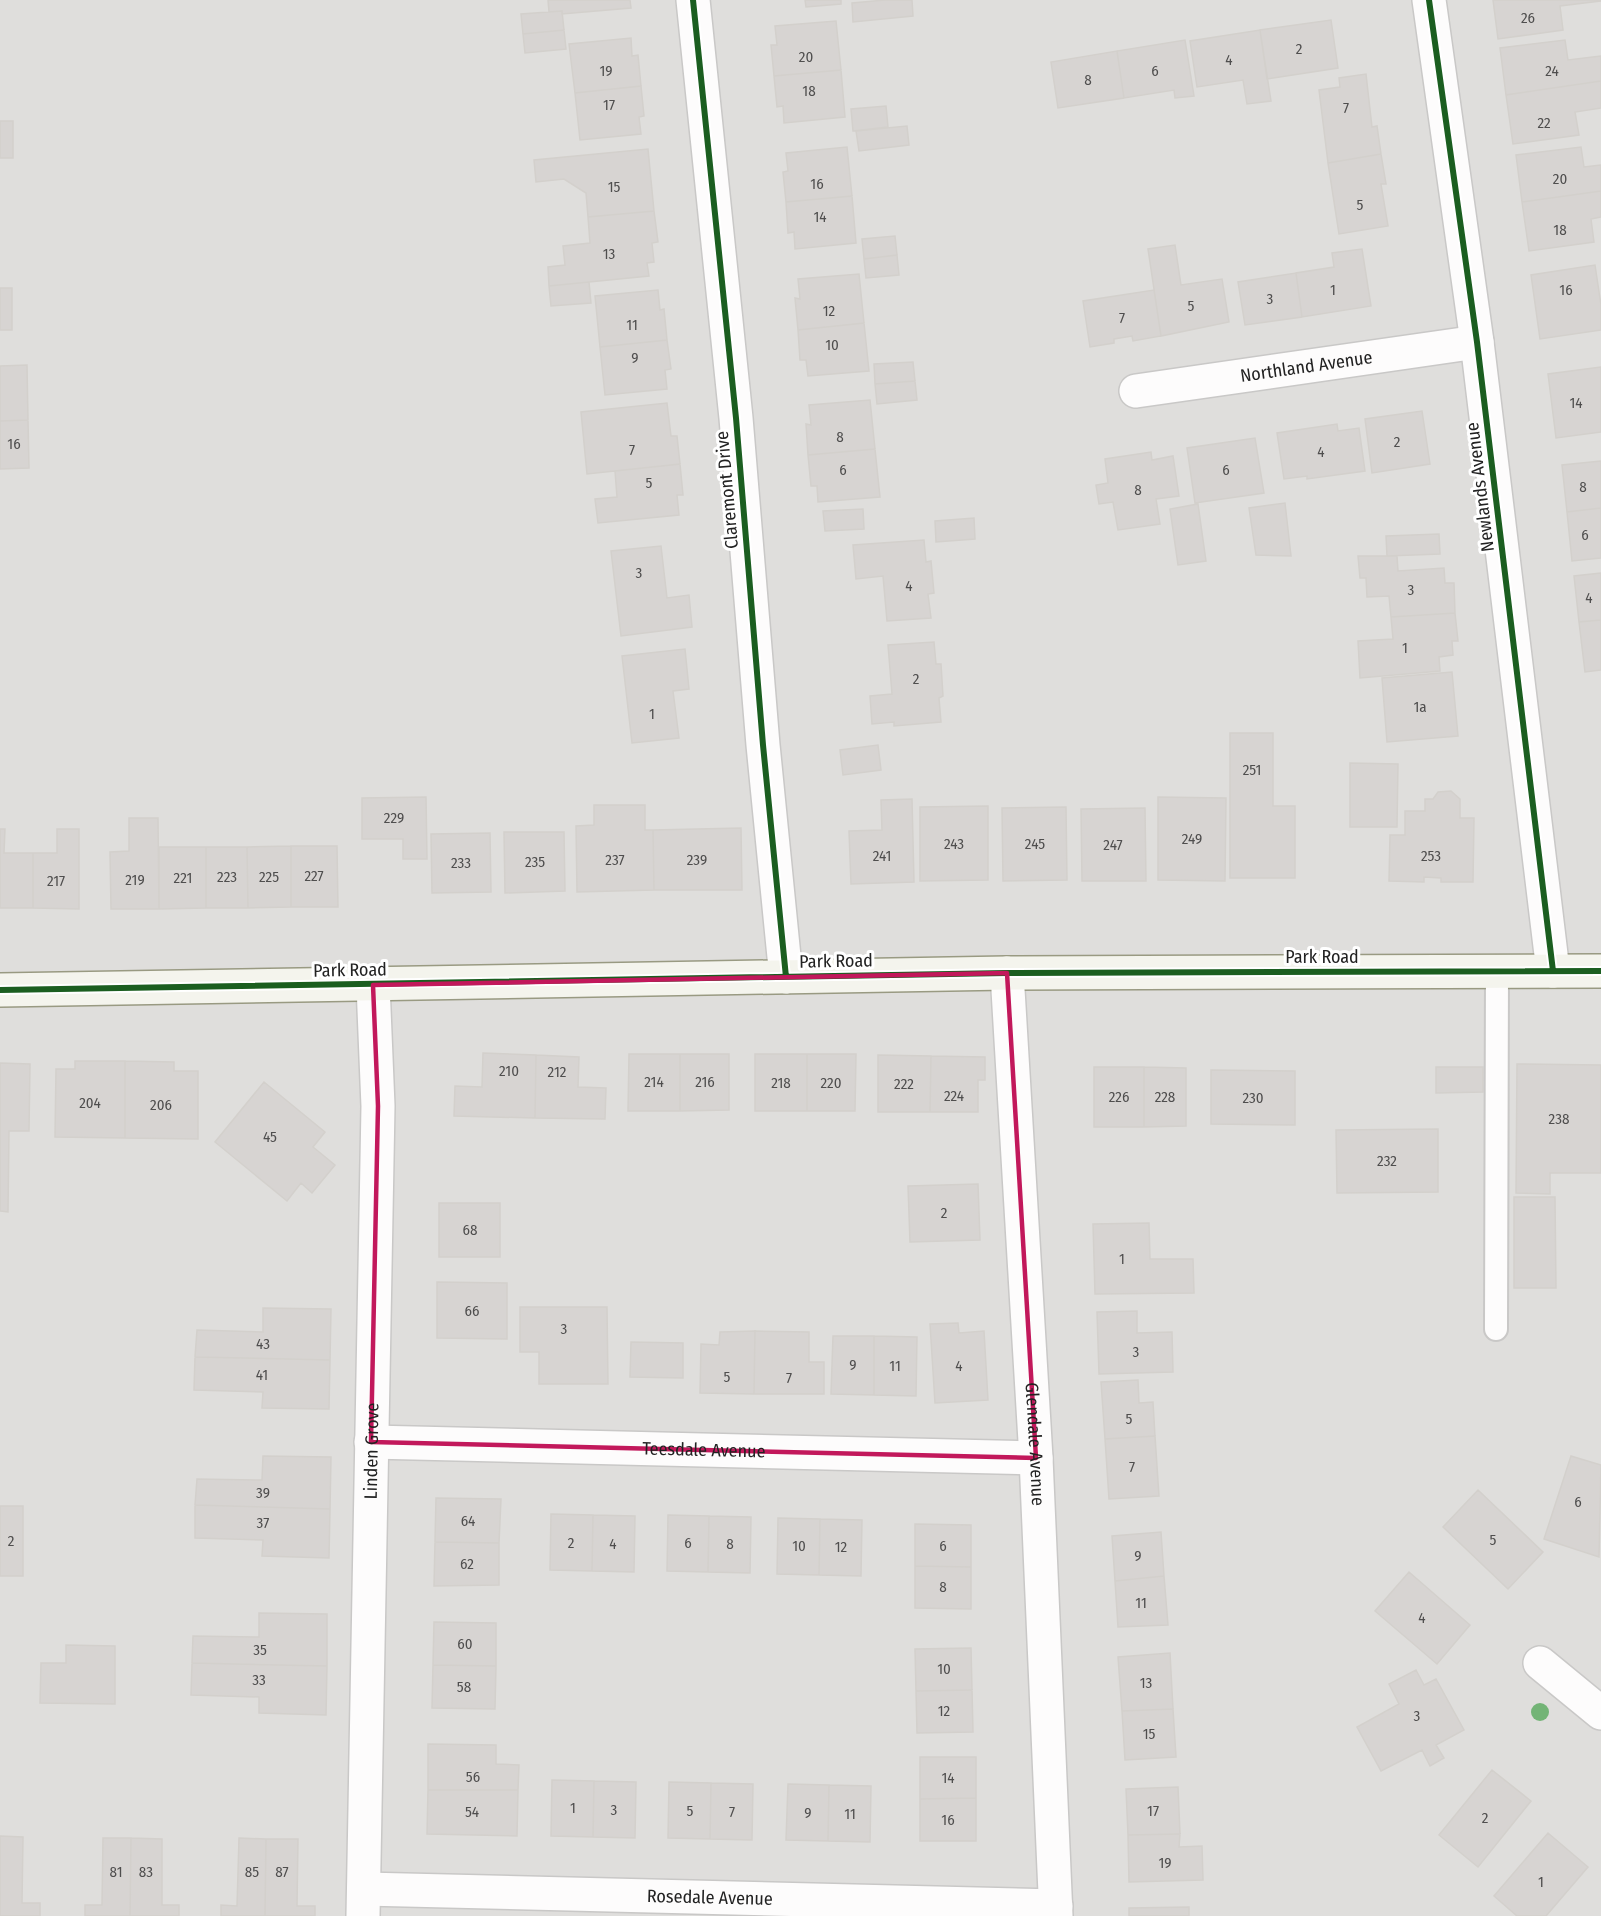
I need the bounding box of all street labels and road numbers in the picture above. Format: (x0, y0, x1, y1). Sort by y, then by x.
street label: Northland Avenue (1239, 346, 1374, 387)
street label: Newlands Avenue (1461, 421, 1499, 553)
street label: Claremont Drive (711, 430, 743, 550)
street label: Park Road (1285, 946, 1359, 968)
street label: Park Road (799, 949, 873, 973)
street label: Park Road (313, 958, 387, 982)
street label: Glendale Avenue (1021, 1382, 1049, 1506)
street label: Linden Grove (360, 1402, 384, 1500)
street label: Teesdale Avenue (642, 1438, 766, 1462)
street label: Rosedale Avenue (647, 1885, 773, 1910)

